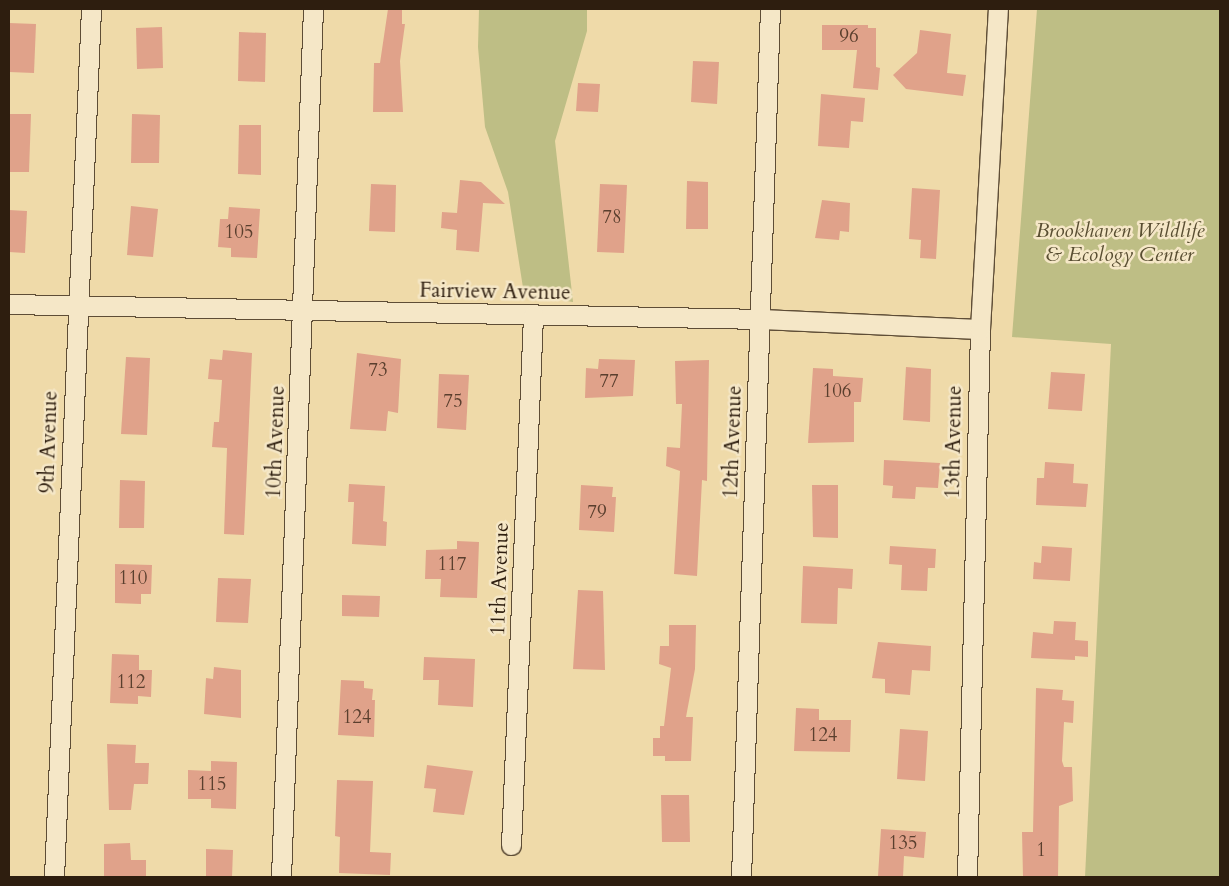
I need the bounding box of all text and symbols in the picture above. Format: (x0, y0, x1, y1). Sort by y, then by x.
house number: 96 (839, 26, 859, 48)
house number: 78 (602, 207, 622, 229)
park label: Brookhaven Wildlife & Ecology Center (1035, 218, 1205, 268)
house number: 105 (224, 222, 254, 244)
street label: Fairview Avenue (419, 278, 571, 306)
house number: 73 (368, 360, 388, 382)
house number: 77 (599, 371, 619, 393)
house number: 106 (822, 381, 852, 403)
street label: 10th Avenue (261, 385, 291, 499)
street label: 12th Avenue (718, 385, 748, 499)
street label: 13th Avenue (940, 385, 968, 499)
street label: 9th Avenue (35, 390, 63, 494)
house number: 75 (443, 391, 463, 413)
house number: 79 (587, 502, 607, 524)
street label: 11th Avenue (485, 522, 515, 636)
house number: 117 (437, 554, 467, 576)
house number: 110 (118, 568, 148, 590)
house number: 112 (116, 672, 146, 694)
house number: 124 (342, 707, 372, 729)
house number: 124 (808, 725, 838, 747)
house number: 115 (197, 774, 227, 796)
house number: 135 (888, 833, 918, 855)
house number: 1 (1036, 840, 1046, 862)

